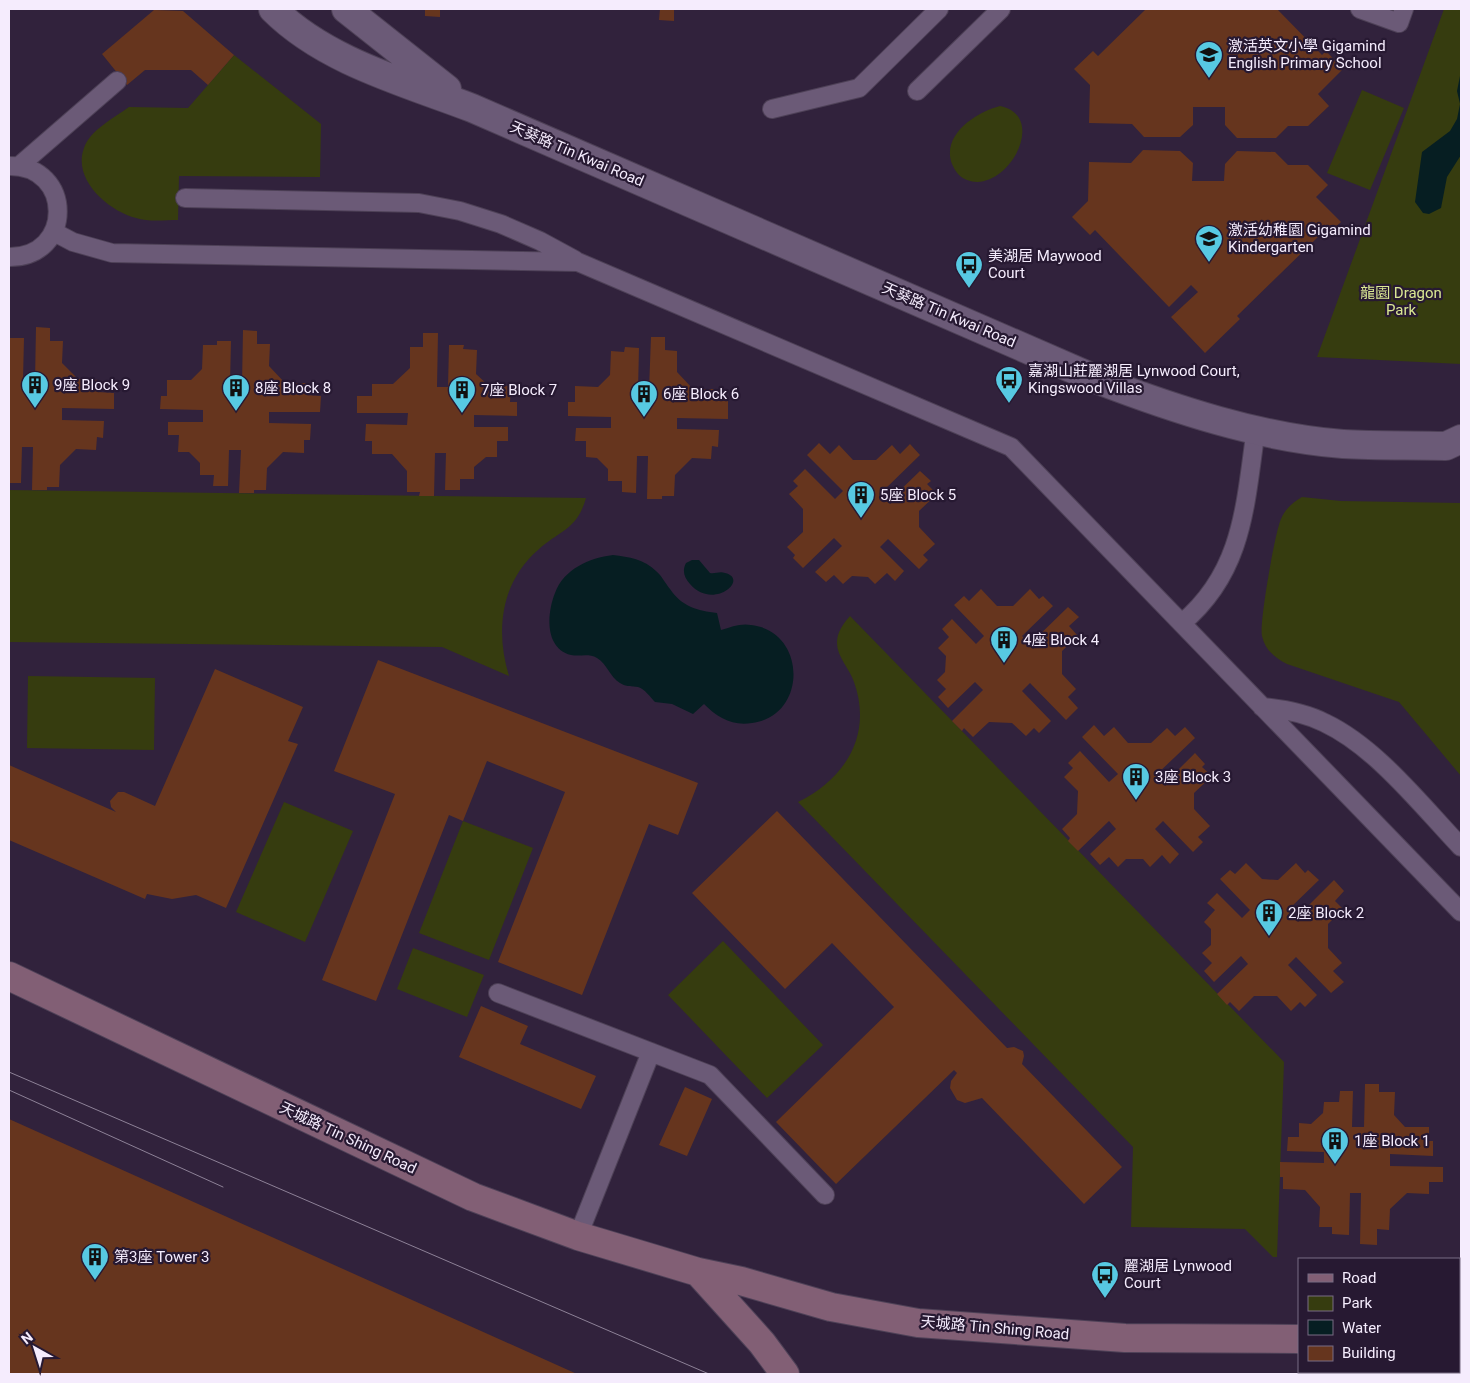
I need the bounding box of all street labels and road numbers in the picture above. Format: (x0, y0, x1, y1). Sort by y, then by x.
street label: 天葵路 Tin Kwai Road (507, 118, 647, 190)
street label: 天葵路 Tin Kwai Road (879, 279, 1019, 351)
street label: 天城路 Tin Shing Road (277, 1098, 419, 1178)
street label: 天城路 Tin Shing Road (920, 1313, 1070, 1343)

